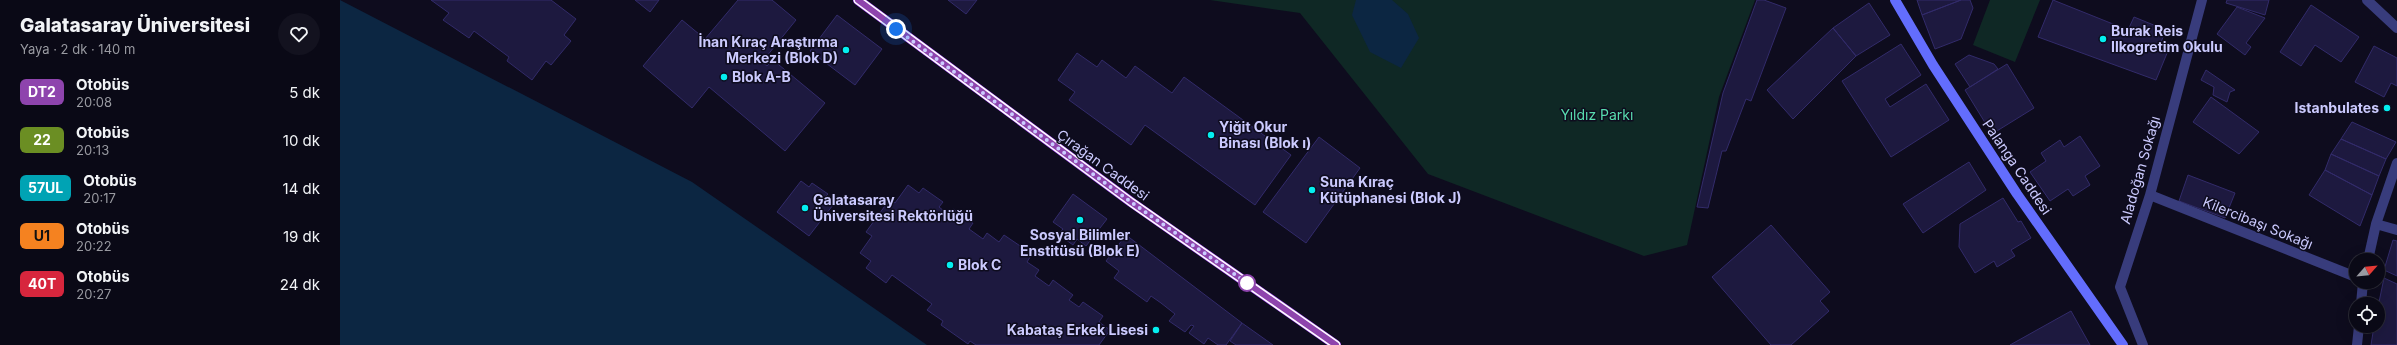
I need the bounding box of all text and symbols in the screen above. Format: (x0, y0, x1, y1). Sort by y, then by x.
button: heart (278, 13, 320, 55)
text: Galatasaray Üniversitesi (20, 14, 250, 37)
your location (886, 19, 906, 39)
place label: Burak Reis Ilkogretim Okulu (2111, 22, 2223, 55)
place label: İnan Kıraç Araştırma Merkezi (Blok D) (698, 32, 838, 66)
marker: Burak Reis Ilkogretim Okulu (2098, 34, 2108, 44)
text: Yaya · 2 dk · 140 m (20, 41, 135, 57)
marker: İnan Kıraç Araştırma Merkezi (Blok D) (841, 45, 851, 55)
place label: Blok A-B (732, 68, 791, 85)
marker: Blok A-B (719, 72, 729, 82)
text: Otobüs (76, 75, 129, 94)
text: DT2 (28, 83, 56, 100)
text: 5 dk (289, 83, 320, 102)
text: 20:08 (76, 94, 112, 110)
place label: Istanbulates (2295, 99, 2379, 116)
marker: Istanbulates (2382, 103, 2392, 113)
park label: Yıldız Parkı (1561, 106, 1633, 123)
street label: Aladoğan Sokağı (2116, 114, 2163, 226)
street label: Palanga Caddesi (1979, 116, 2055, 217)
place label: Yiğit Okur Binası (Blok ı) (1219, 118, 1311, 151)
text: Otobüs (76, 123, 129, 142)
street label: Çırağan Caddesi (1054, 126, 1153, 204)
marker: Yiğit Okur Binası (Blok ı) (1206, 130, 1216, 140)
text: 22 (33, 131, 51, 148)
text: 10 dk (283, 131, 320, 150)
text: 20:13 (76, 142, 109, 158)
text: Otobüs (83, 171, 137, 190)
place label: Suna Kıraç Kütüphanesi (Blok J) (1320, 173, 1462, 206)
text: 57UL (28, 179, 63, 196)
text: 14 dk (283, 179, 320, 198)
marker: Suna Kıraç Kütüphanesi (Blok J) (1307, 185, 1317, 195)
text: 20:17 (83, 190, 116, 206)
place label: Galatasaray Üniversitesi Rektörlüğü (813, 191, 973, 224)
street label: Kilercibaşı Sokağı (2201, 193, 2316, 252)
marker: Galatasaray Üniversitesi Rektörlüğü (800, 203, 810, 213)
marker: Sosyal Bilimler Enstitüsü (Blok E) (1075, 215, 1085, 225)
text: Otobüs (76, 219, 129, 238)
place label: Sosyal Bilimler Enstitüsü (Blok E) (1020, 226, 1140, 259)
text: U1 (34, 227, 50, 244)
text: 19 dk (283, 227, 320, 246)
text: 20:22 (76, 238, 112, 254)
north arrow (2349, 253, 2385, 289)
map controls (2349, 253, 2385, 333)
place label: Blok C (958, 256, 1001, 273)
marker: Blok C (945, 260, 955, 270)
text: Otobüs (76, 267, 130, 286)
unlabelled marker (1238, 274, 1256, 292)
text: 40T (28, 275, 56, 292)
text: 24 dk (280, 275, 320, 294)
text: 20:27 (76, 286, 111, 302)
button: locate (2349, 297, 2385, 333)
place label: Kabataş Erkek Lisesi (1007, 321, 1148, 338)
marker: Kabataş Erkek Lisesi (1151, 325, 1161, 335)

